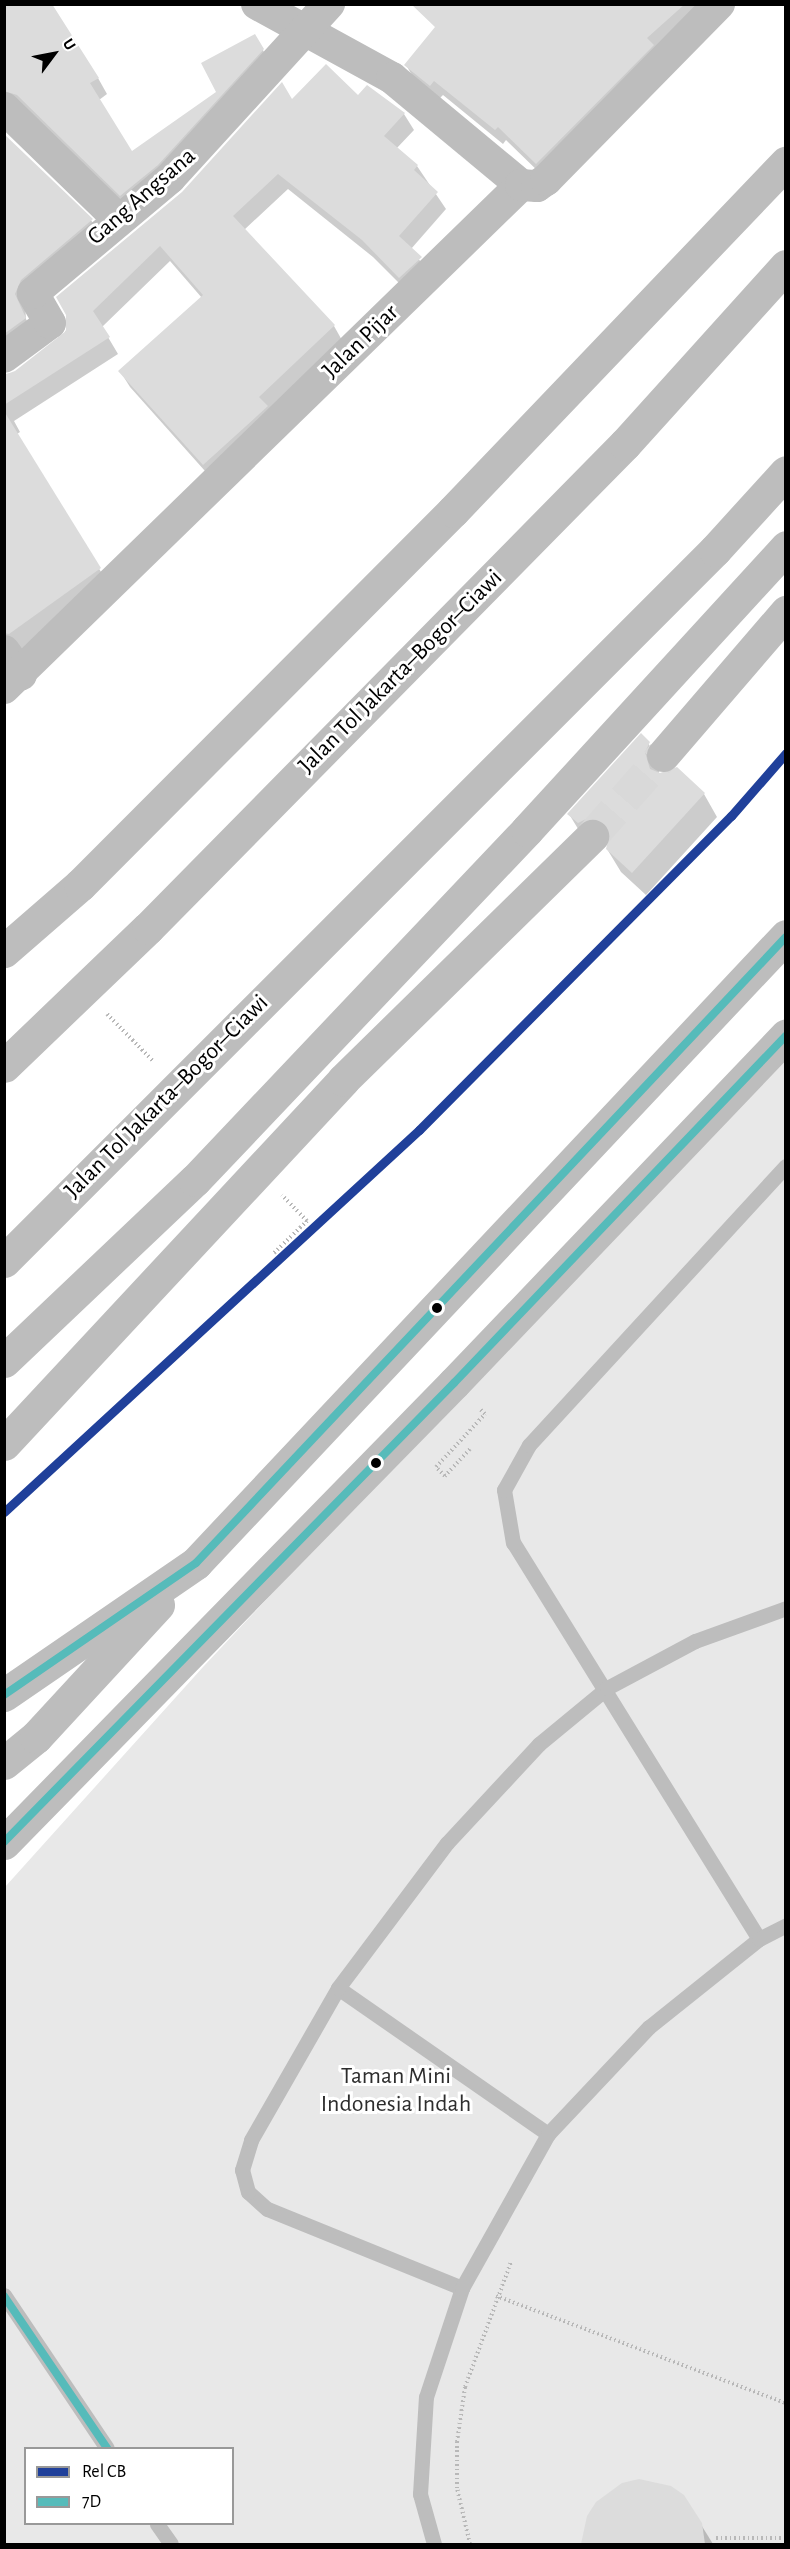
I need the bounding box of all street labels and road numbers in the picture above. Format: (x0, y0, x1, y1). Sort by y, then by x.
street label: Gang Angsana (82, 142, 202, 252)
street label: Jalan Pijar (317, 299, 405, 385)
street label: Jalan Tol Jakarta–Bogor–Ciawi (293, 564, 509, 780)
street label: Jalan Tol Jakarta–Bogor–Ciawi (59, 989, 275, 1205)

